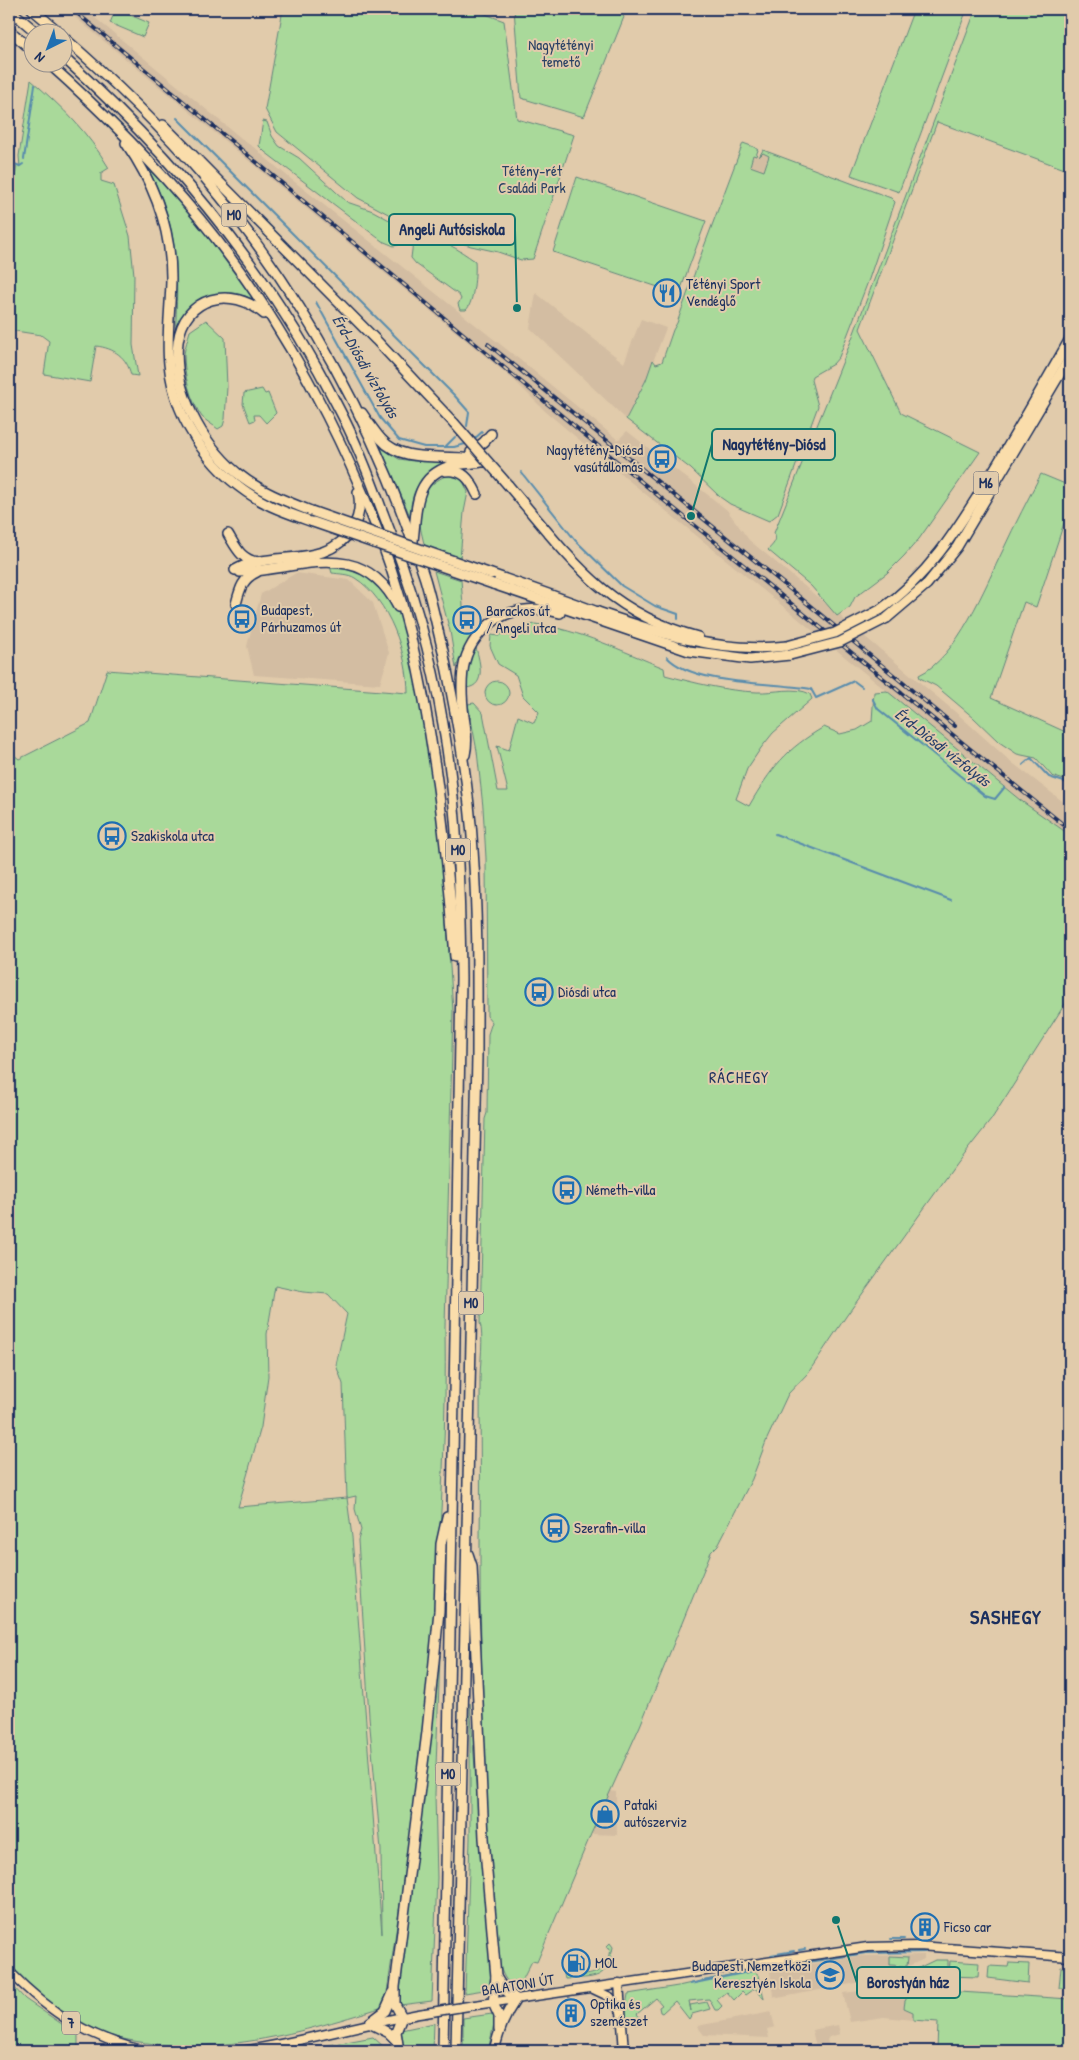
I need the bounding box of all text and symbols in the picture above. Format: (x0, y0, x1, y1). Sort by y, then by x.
north arrow (22, 22, 72, 72)
park label: Nagytétényi temető (528, 34, 594, 72)
text: N (29, 48, 48, 68)
park label: Tétény-rét Családi Park (498, 160, 566, 198)
road number: M0 (222, 204, 246, 226)
callout: Angeli Autósiskola (389, 214, 515, 245)
text: Angeli Autósiskola (399, 218, 506, 241)
place label: Tétényi Sport Vendéglő (686, 273, 761, 311)
restaurant icon: Tétényi Sport Vendéglő (652, 278, 682, 308)
water label: Érd-Diósdi vízfolyás (328, 310, 405, 423)
callout: Nagytétény-Diósd (712, 429, 835, 460)
text: Nagytétény-Diósd (723, 433, 826, 456)
place label: Nagytétény-Diósd vasútállomás (547, 439, 643, 477)
bus stop icon: Nagytétény-Diósd vasútállomás (647, 444, 677, 474)
road number: M6 (974, 472, 998, 494)
place label: Budapest, Párhuzamos út (261, 599, 342, 637)
place label: Barackos út / Angeli utca (486, 600, 556, 638)
bus stop icon: Budapest, Párhuzamos út (227, 604, 257, 634)
bus stop icon: Barackos út / Angeli utca (452, 605, 482, 635)
water label: Érd-Diósdi vízfolyás (891, 703, 997, 792)
bus stop icon: Szakiskola utca (97, 821, 127, 851)
place label: Szakiskola utca (131, 825, 214, 846)
road number: M0 (446, 838, 470, 862)
bus stop icon: Diósdi utca (524, 977, 554, 1007)
place label: Diósdi utca (558, 981, 616, 1002)
district label: RÁCHEGY (709, 1066, 769, 1088)
bus stop icon: Németh-villa (552, 1175, 582, 1205)
place label: Németh-villa (586, 1179, 655, 1200)
road number: M0 (458, 1292, 484, 1315)
bus stop icon: Szerafin-villa (540, 1513, 570, 1543)
place label: Szerafin-villa (574, 1517, 646, 1538)
district label: SASHEGY (970, 1603, 1042, 1630)
road number: M0 (436, 1762, 460, 1786)
place label: Pataki autószerviz (624, 1794, 687, 1832)
shop icon: Pataki autószerviz (590, 1799, 620, 1829)
building icon: Ficso car (910, 1912, 940, 1942)
place label: Ficso car (943, 1916, 992, 1937)
fuel station icon: MOL (561, 1948, 591, 1978)
place label: MOL (595, 1952, 618, 1973)
place label: Budapesti Nemzetközi Keresztyén Iskola (692, 1955, 811, 1993)
school or university icon: Budapesti Nemzetközi Keresztyén Iskola (815, 1960, 845, 1990)
callout: Borostyán ház (857, 1967, 960, 1998)
street label: BALATONI ÚT (480, 1968, 557, 2001)
text: Borostyán ház (867, 1971, 949, 1994)
place label: Optika és szemészet (590, 1993, 649, 2031)
building icon: Optika és szemészet (556, 1998, 586, 2028)
road number: 7 (62, 2012, 80, 2035)

